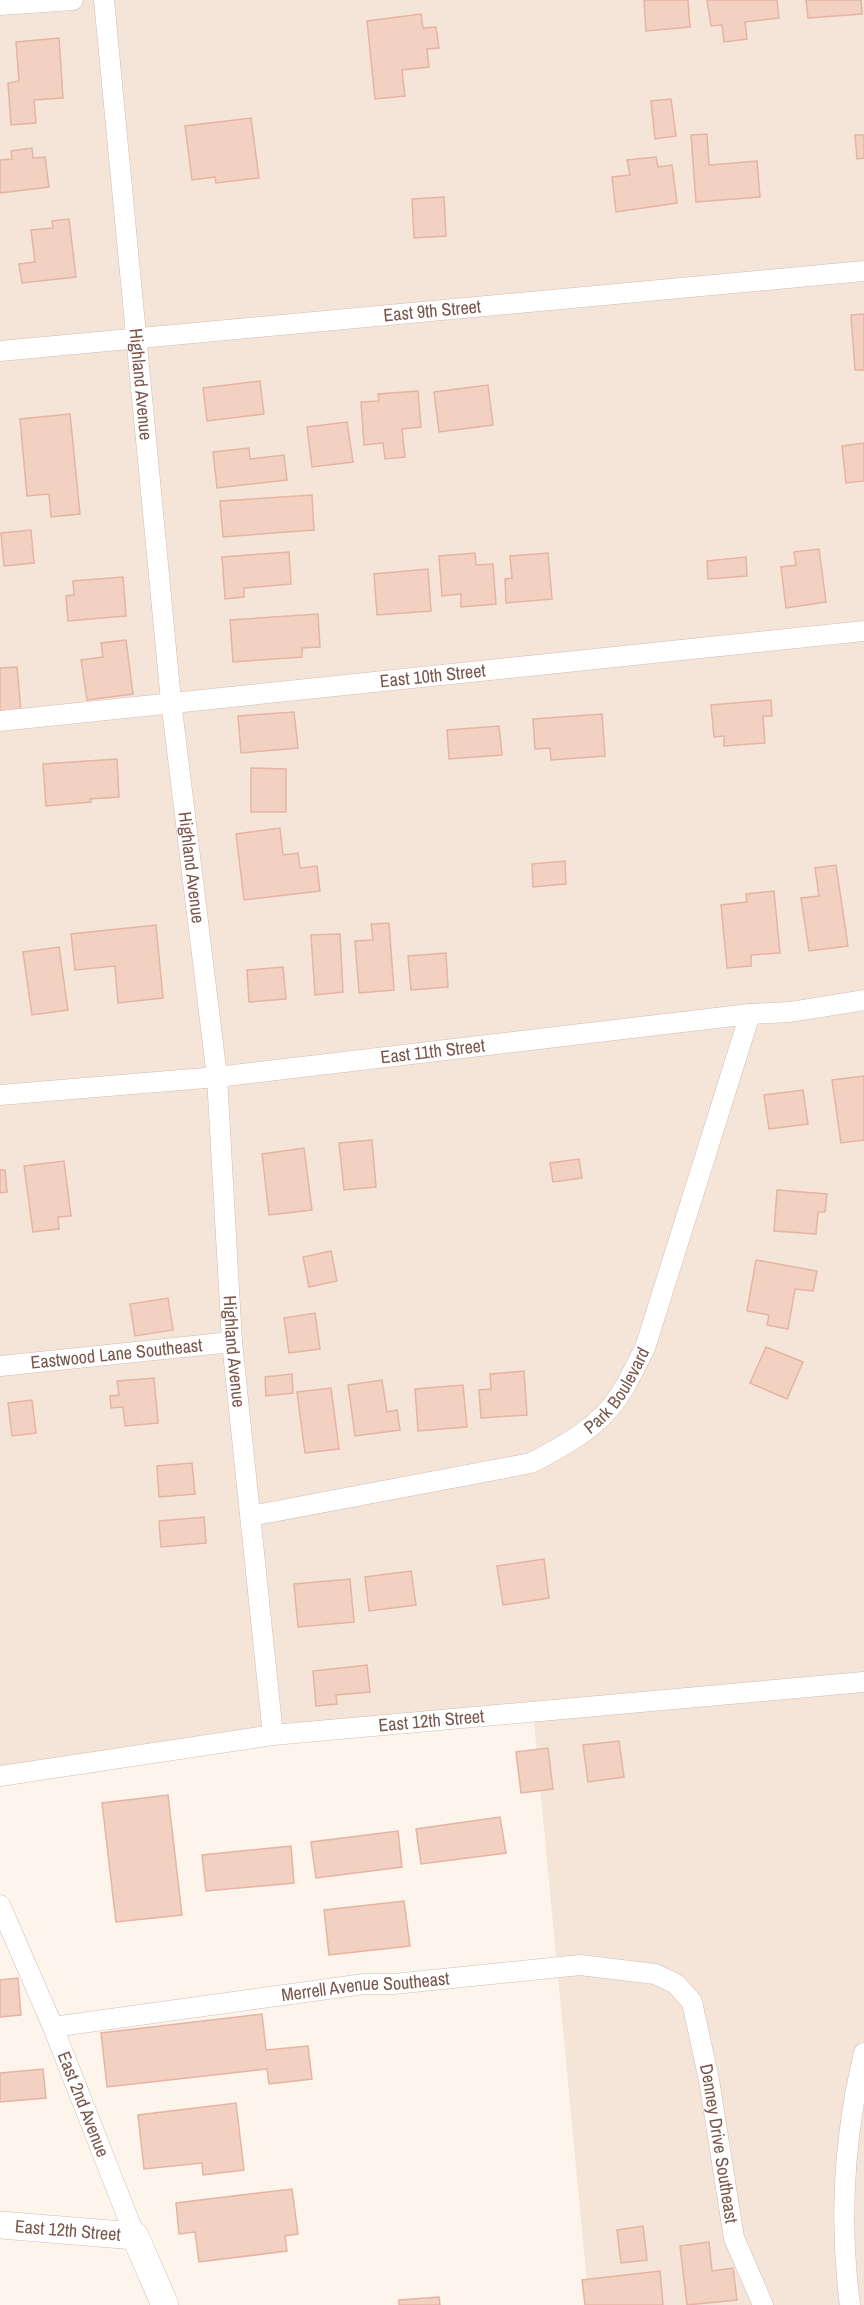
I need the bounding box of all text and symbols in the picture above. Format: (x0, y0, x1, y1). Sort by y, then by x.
street label: East 9th Street (382, 294, 482, 327)
street label: Highland Avenue (123, 327, 159, 441)
street label: East 10th Street (379, 658, 487, 693)
street label: Highland Avenue (173, 810, 211, 925)
street label: East 11th Street (379, 1032, 486, 1070)
street label: Highland Avenue (217, 1295, 252, 1409)
street label: Eastwood Lane Southeast (29, 1332, 203, 1375)
street label: Park Boulevard (578, 1343, 655, 1439)
street label: East 12th Street (377, 1703, 485, 1737)
street label: Merrell Avenue Southeast (280, 1965, 450, 2007)
street label: East 2nd Avenue (52, 2048, 116, 2161)
street label: Denney Drive Southeast (694, 2061, 744, 2225)
street label: East 12th Street (14, 2213, 122, 2247)

